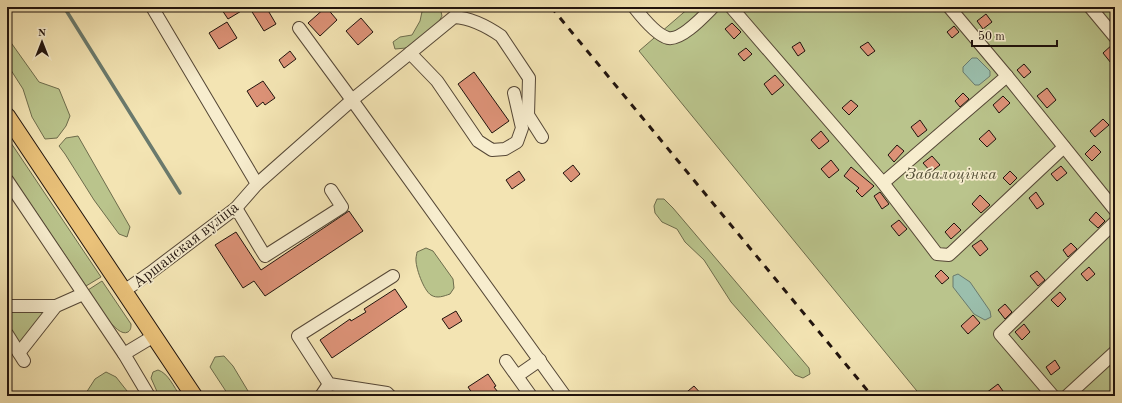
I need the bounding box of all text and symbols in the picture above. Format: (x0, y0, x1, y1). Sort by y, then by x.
north arrow (22, 22, 62, 62)
scale bar (972, 22, 1057, 48)
text: N (38, 28, 47, 39)
text: 50 m (978, 30, 1005, 43)
park label: Забалоцінка (905, 167, 997, 183)
street label: Аршанская вуліца (130, 199, 242, 292)

